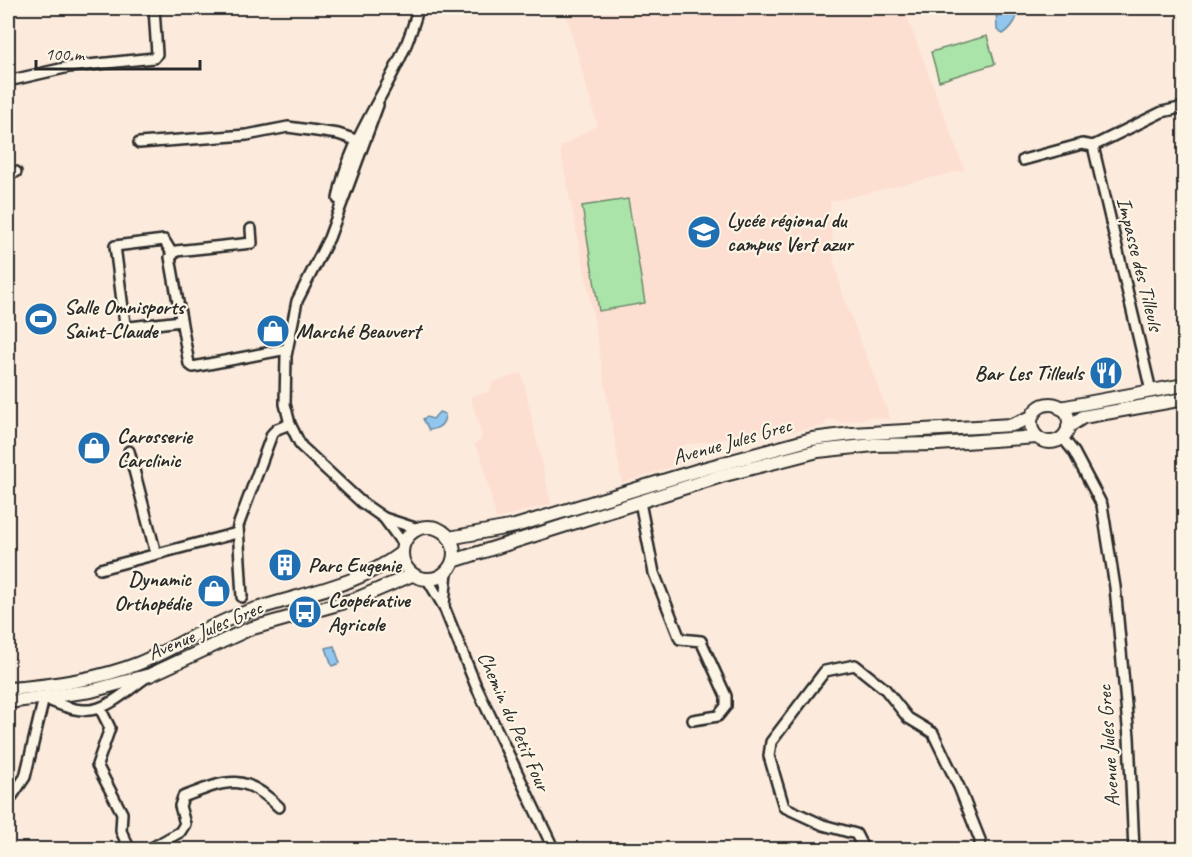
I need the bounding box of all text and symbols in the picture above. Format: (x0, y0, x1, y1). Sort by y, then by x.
scale bar (36, 33, 200, 71)
text: 100 m (45, 43, 86, 65)
street label: Impasse des Tilleuls (1111, 194, 1170, 335)
place label: Lycée régional du campus Vert azur (727, 207, 855, 257)
school or university icon: Lycée régional du campus Vert azur (686, 214, 722, 250)
place label: Salle Omnisports Saint-Claude (64, 294, 187, 344)
sports icon: Salle Omnisports Saint-Claude (23, 301, 59, 337)
shop icon: Marché Beauvert (255, 313, 291, 349)
place label: Marché Beauvert (296, 318, 423, 344)
restaurant icon: Bar Les Tilleuls (1088, 355, 1124, 391)
place label: Bar Les Tilleuls (975, 360, 1086, 386)
street label: Avenue Jules Grec (670, 411, 796, 470)
place label: Carosserie Carclinic (117, 423, 194, 473)
shop icon: Carosserie Carclinic (76, 430, 112, 466)
building icon: Parc Eugenie (267, 547, 303, 583)
place label: Parc Eugenie (308, 552, 403, 578)
place label: Dynamic Orthopédie (114, 566, 193, 616)
shop icon: Dynamic Orthopédie (196, 573, 232, 609)
place label: Coopérative Agricole (328, 587, 412, 637)
street label: Avenue Jules Grec (144, 594, 267, 666)
bus stop icon: Coopérative Agricole (287, 594, 323, 630)
street label: Chemin du Petit Four (472, 647, 557, 797)
street label: Avenue Jules Grec (1091, 683, 1125, 808)

